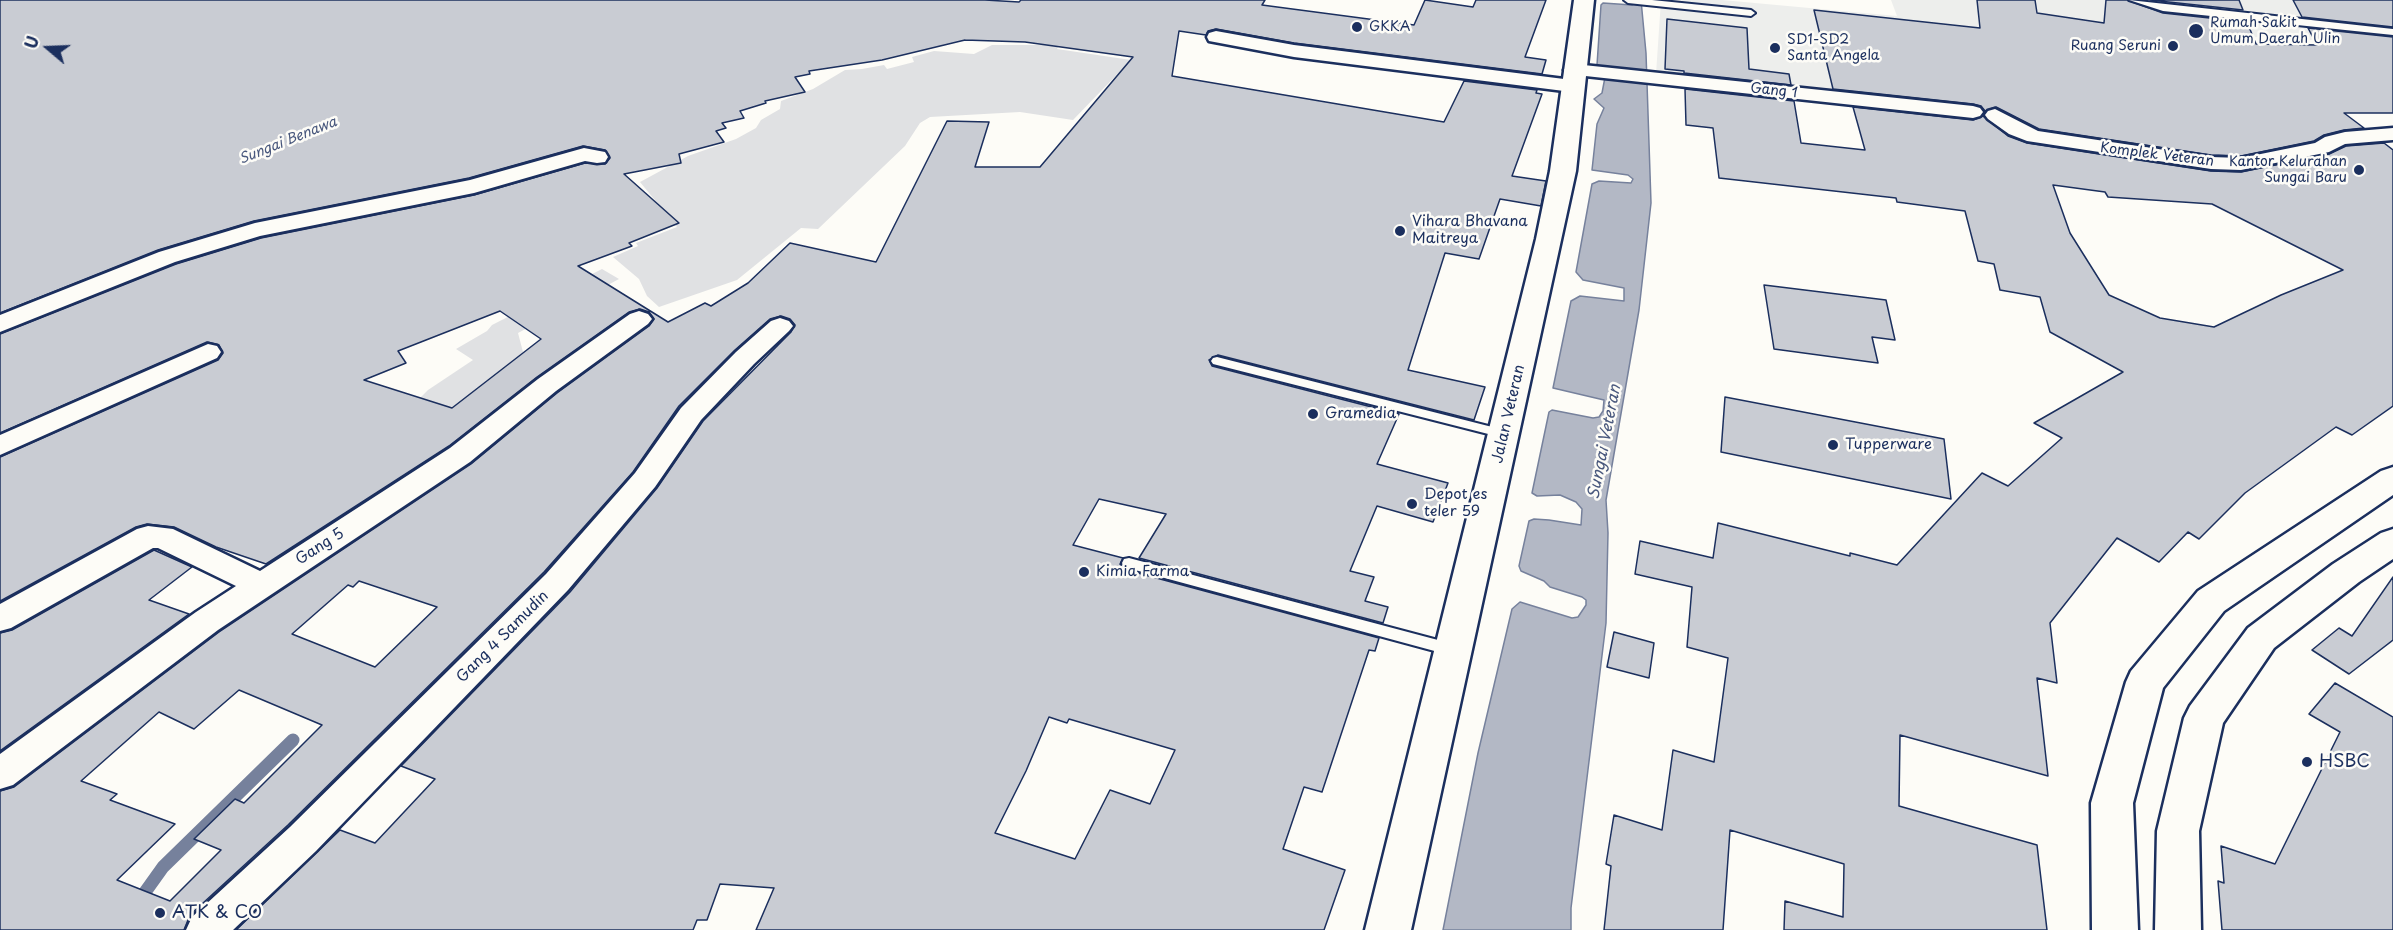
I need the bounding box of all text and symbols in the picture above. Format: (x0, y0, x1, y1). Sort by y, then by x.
place label: Rumah Sakit Umum Daerah Ulin (2210, 15, 2340, 48)
north arrow (18, 18, 78, 78)
place label: GKKA (1369, 19, 1411, 35)
marker: GKKA (1350, 20, 1364, 34)
marker: Rumah Sakit Umum Daerah Ulin (2187, 22, 2205, 40)
text: U (18, 32, 44, 52)
place label: SD1-SD2 Santa Angela (1787, 32, 1879, 64)
place label: Ruang Seruni (2071, 38, 2161, 54)
marker: Ruang Seruni (2166, 39, 2180, 53)
marker: SD1-SD2 Santa Angela (1768, 41, 1782, 55)
street label: Gang 1 (1750, 80, 1798, 102)
water label: Sungai Benawa (237, 114, 339, 168)
street label: Komplek Veteran (2099, 140, 2215, 170)
place label: Kantor Kelurahan Sungai Baru (2229, 154, 2347, 186)
marker: Kantor Kelurahan Sungai Baru (2352, 163, 2366, 177)
place label: Vihara Bhavana Maitreya (1412, 213, 1528, 248)
marker: Vihara Bhavana Maitreya (1393, 224, 1407, 238)
street label: Jalan Veteran (1489, 363, 1529, 465)
water label: Sungai Veteran (1584, 383, 1626, 501)
place label: Gramedia (1325, 405, 1396, 423)
marker: Gramedia (1306, 407, 1320, 421)
place label: Tupperware (1845, 436, 1932, 454)
marker: Tupperware (1826, 438, 1840, 452)
place label: Depot es teler 59 (1424, 486, 1487, 521)
marker: Depot es teler 59 (1405, 497, 1419, 511)
street label: Gang 5 (293, 525, 347, 569)
place label: Kimia Farma (1096, 563, 1189, 581)
marker: Kimia Farma (1077, 565, 1091, 579)
street label: Gang 4 Samudin (453, 587, 553, 687)
place label: HSBC (2319, 751, 2370, 773)
marker: HSBC (2300, 755, 2314, 769)
place label: ATK & CO (172, 902, 262, 924)
marker: ATK & CO (153, 906, 167, 920)

